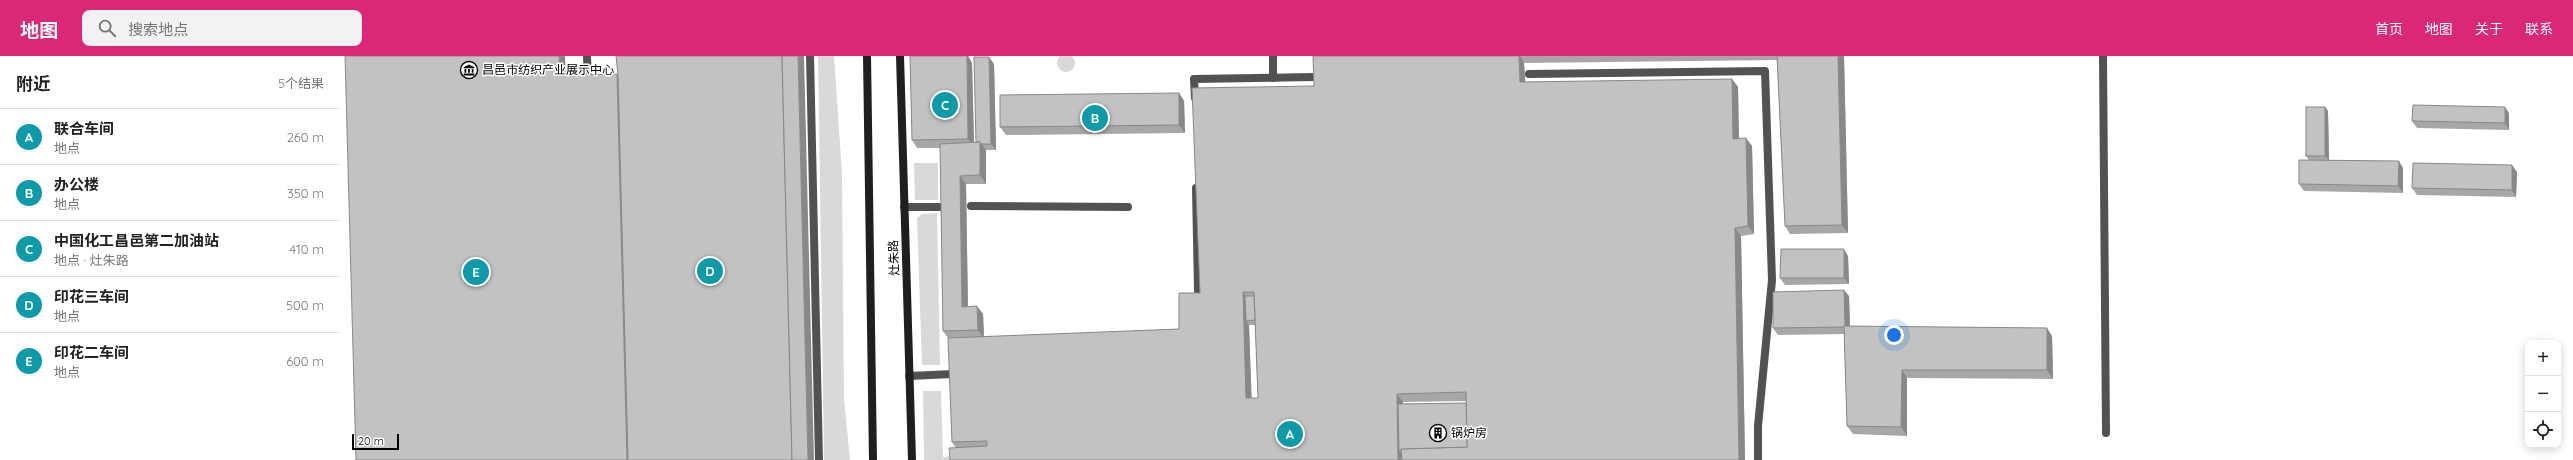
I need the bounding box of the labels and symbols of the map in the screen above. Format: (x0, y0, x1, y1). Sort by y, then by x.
museum icon: 昌邑市纺织产业展示中心 (459, 60, 479, 80)
place label: 昌邑市纺织产业展示中心 (482, 62, 614, 77)
pin: C (932, 90, 958, 120)
pin: B (1082, 103, 1108, 133)
street label: 灶朱路 (885, 240, 902, 276)
pin: D (697, 256, 723, 286)
pin: E (463, 257, 489, 287)
your location (1884, 325, 1904, 345)
pin: A (1277, 419, 1303, 449)
building icon: 锅炉房 (1428, 423, 1448, 443)
place label: 锅炉房 (1451, 425, 1487, 440)
scale bar (352, 432, 399, 451)

